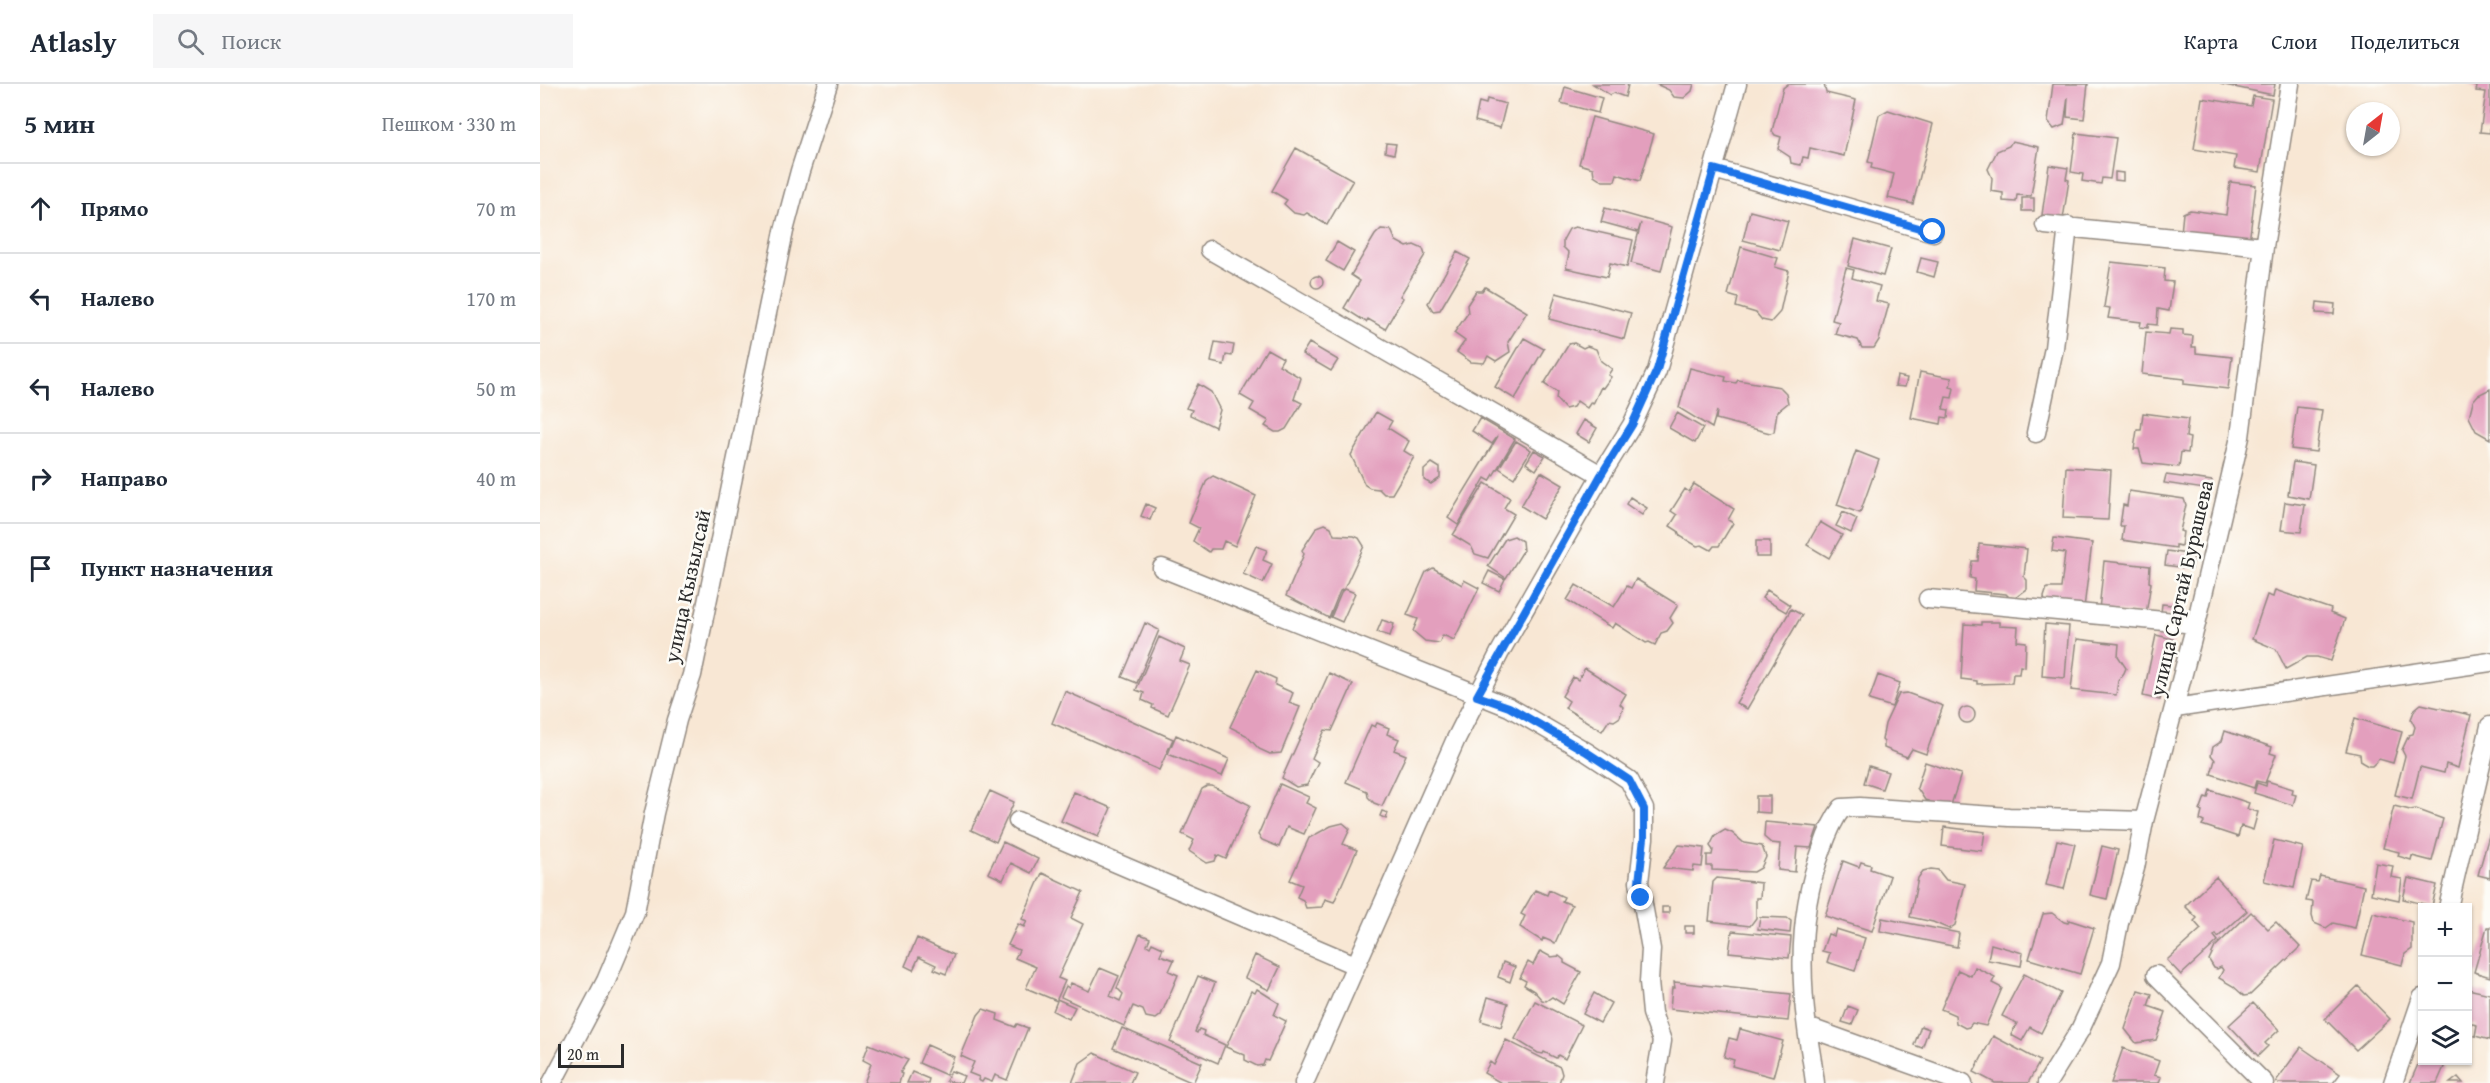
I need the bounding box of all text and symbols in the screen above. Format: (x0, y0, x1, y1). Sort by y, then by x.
search box (153, 14, 573, 68)
text: Atlasly (30, 21, 117, 62)
icon: search (174, 25, 207, 58)
text: Поиск (222, 25, 281, 57)
text: Карта (2184, 26, 2238, 57)
text: Слои (2271, 26, 2317, 57)
text: Поделиться (2350, 26, 2460, 57)
north arrow (2346, 102, 2400, 156)
text: 5 мин (24, 104, 95, 143)
text: Пешком · 330 m (382, 109, 516, 138)
icon: ahead (24, 192, 57, 225)
text: Прямо (81, 192, 148, 224)
text: 70 m (476, 194, 516, 223)
route start (1919, 218, 1945, 244)
icon: left (24, 282, 57, 315)
text: Налево (81, 282, 154, 314)
text: 170 m (466, 284, 516, 313)
icon: left (24, 372, 57, 405)
text: Налево (81, 372, 154, 404)
text: 50 m (476, 374, 516, 403)
icon: right (24, 462, 57, 495)
text: Направо (81, 462, 168, 494)
text: 40 m (476, 464, 516, 493)
street label: улица Сартай Бурашева (2141, 477, 2221, 700)
street label: улица Кызылсай (655, 506, 718, 667)
icon: arrive (24, 552, 57, 585)
text: Пункт назначения (81, 552, 273, 584)
route end (1627, 884, 1653, 910)
map controls (2418, 903, 2472, 1065)
button: + (2418, 903, 2472, 957)
button: − (2418, 957, 2472, 1011)
button: layers (2418, 1011, 2472, 1065)
scale bar (558, 1041, 624, 1068)
text: 20 m (567, 1042, 599, 1066)

